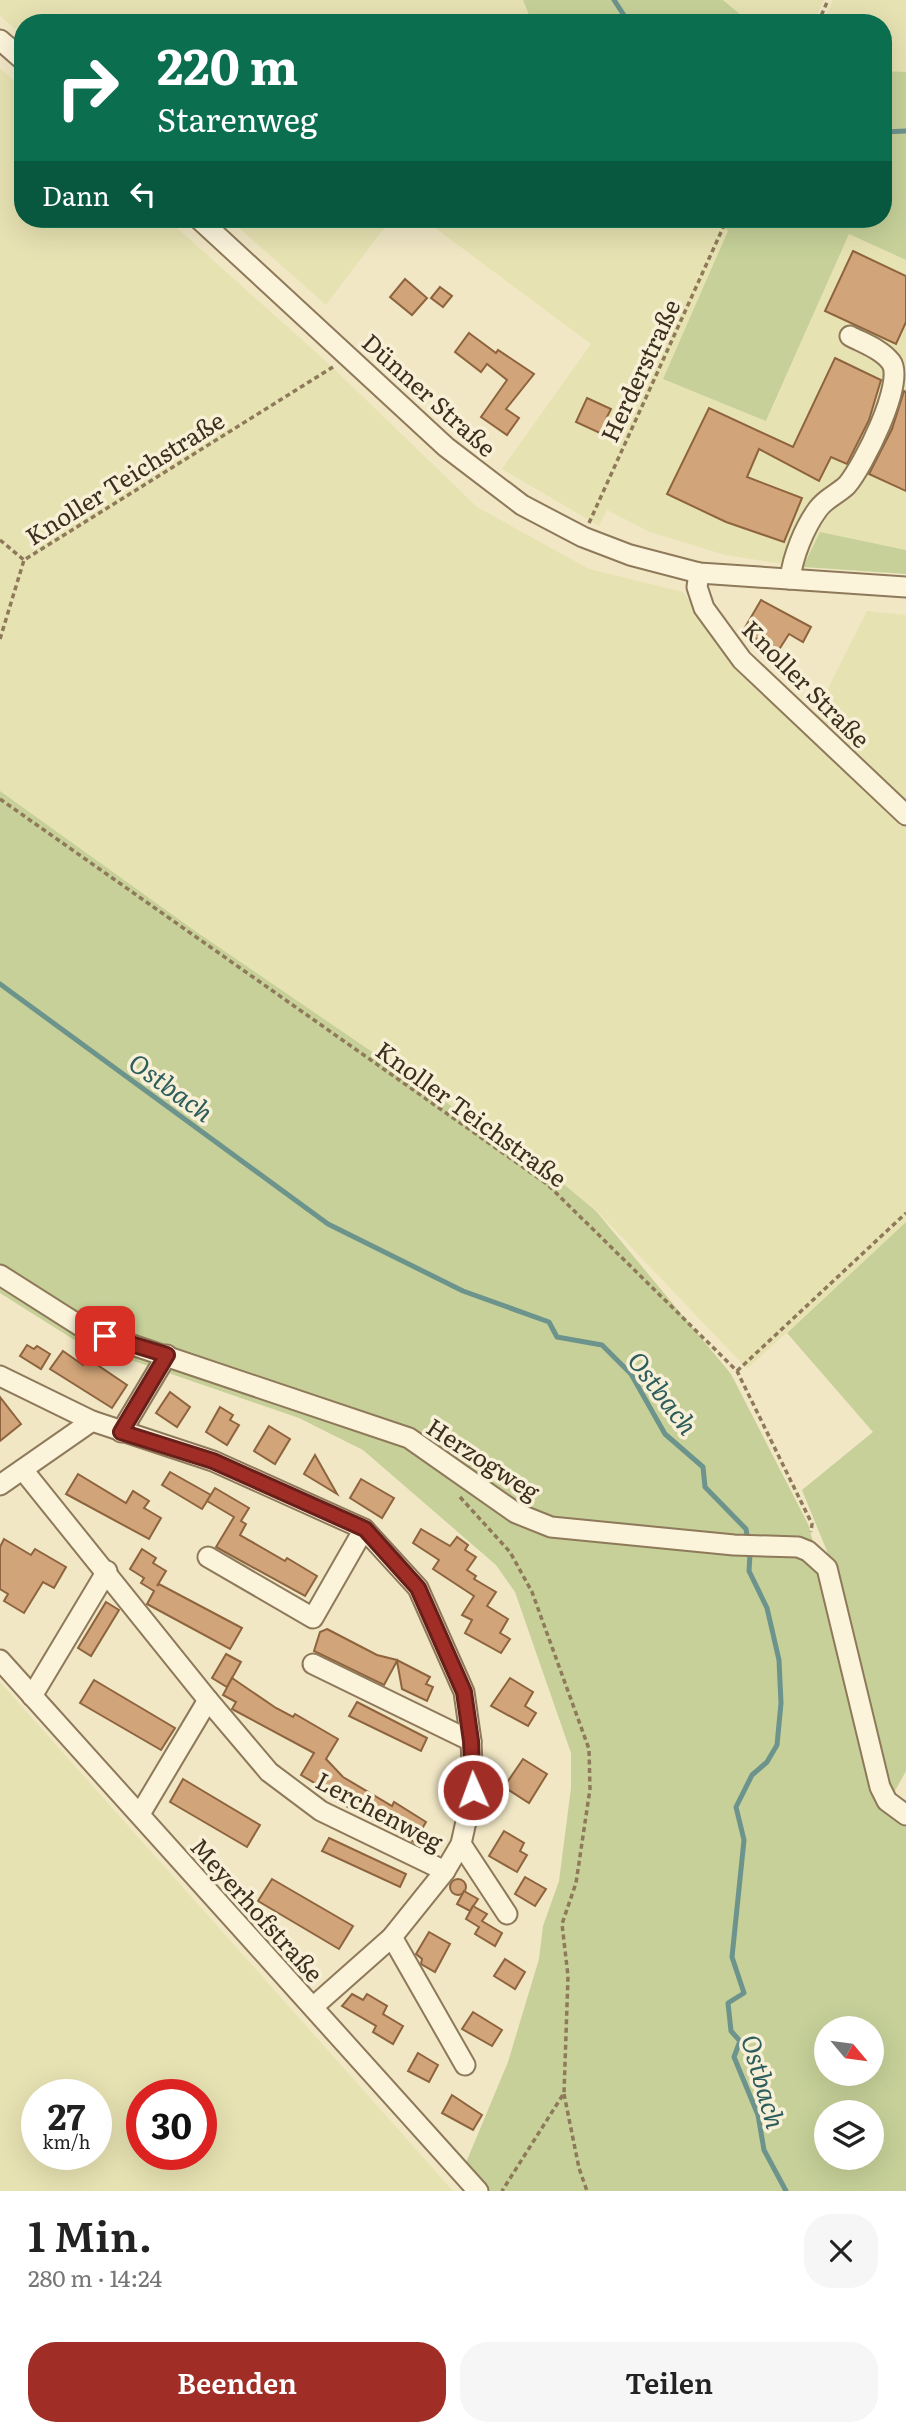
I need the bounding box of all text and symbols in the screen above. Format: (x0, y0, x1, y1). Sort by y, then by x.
text: 220 m (157, 27, 298, 100)
icon: right (42, 42, 133, 133)
text: Starenweg (157, 94, 318, 142)
text: Dann (42, 175, 110, 214)
icon: left (124, 175, 162, 213)
street label: Herderstraße (591, 293, 687, 447)
street label: Dünner Straße (355, 324, 505, 464)
street label: Knoller Teichstraße (18, 402, 230, 552)
street label: Knoller Straße (735, 611, 879, 755)
street label: Knoller Teichstraße (369, 1032, 575, 1194)
water label: Ostbach (122, 1042, 222, 1130)
pin (75, 1306, 135, 1366)
icon: arrive (86, 1317, 124, 1355)
water label: Ostbach (619, 1342, 709, 1442)
street label: Herzogweg (420, 1408, 548, 1508)
position arrow (436, 1753, 510, 1827)
street label: Lerchenweg (310, 1762, 450, 1858)
street label: Meyerhofstraße (184, 1829, 332, 1989)
north arrow (814, 2016, 884, 2086)
map controls (814, 2016, 884, 2170)
water label: Ostbach (733, 2029, 797, 2133)
speed limit sign: 30 (126, 2079, 217, 2170)
text: 27 (48, 2089, 85, 2141)
button: layers (814, 2100, 884, 2170)
text: km/h (43, 2128, 90, 2155)
text: 1 Min. (28, 2203, 152, 2265)
button: close (804, 2214, 878, 2288)
text: 280 m · 14:24 (28, 2260, 162, 2294)
button: Beenden (28, 2342, 446, 2422)
button: Teilen (460, 2342, 878, 2422)

